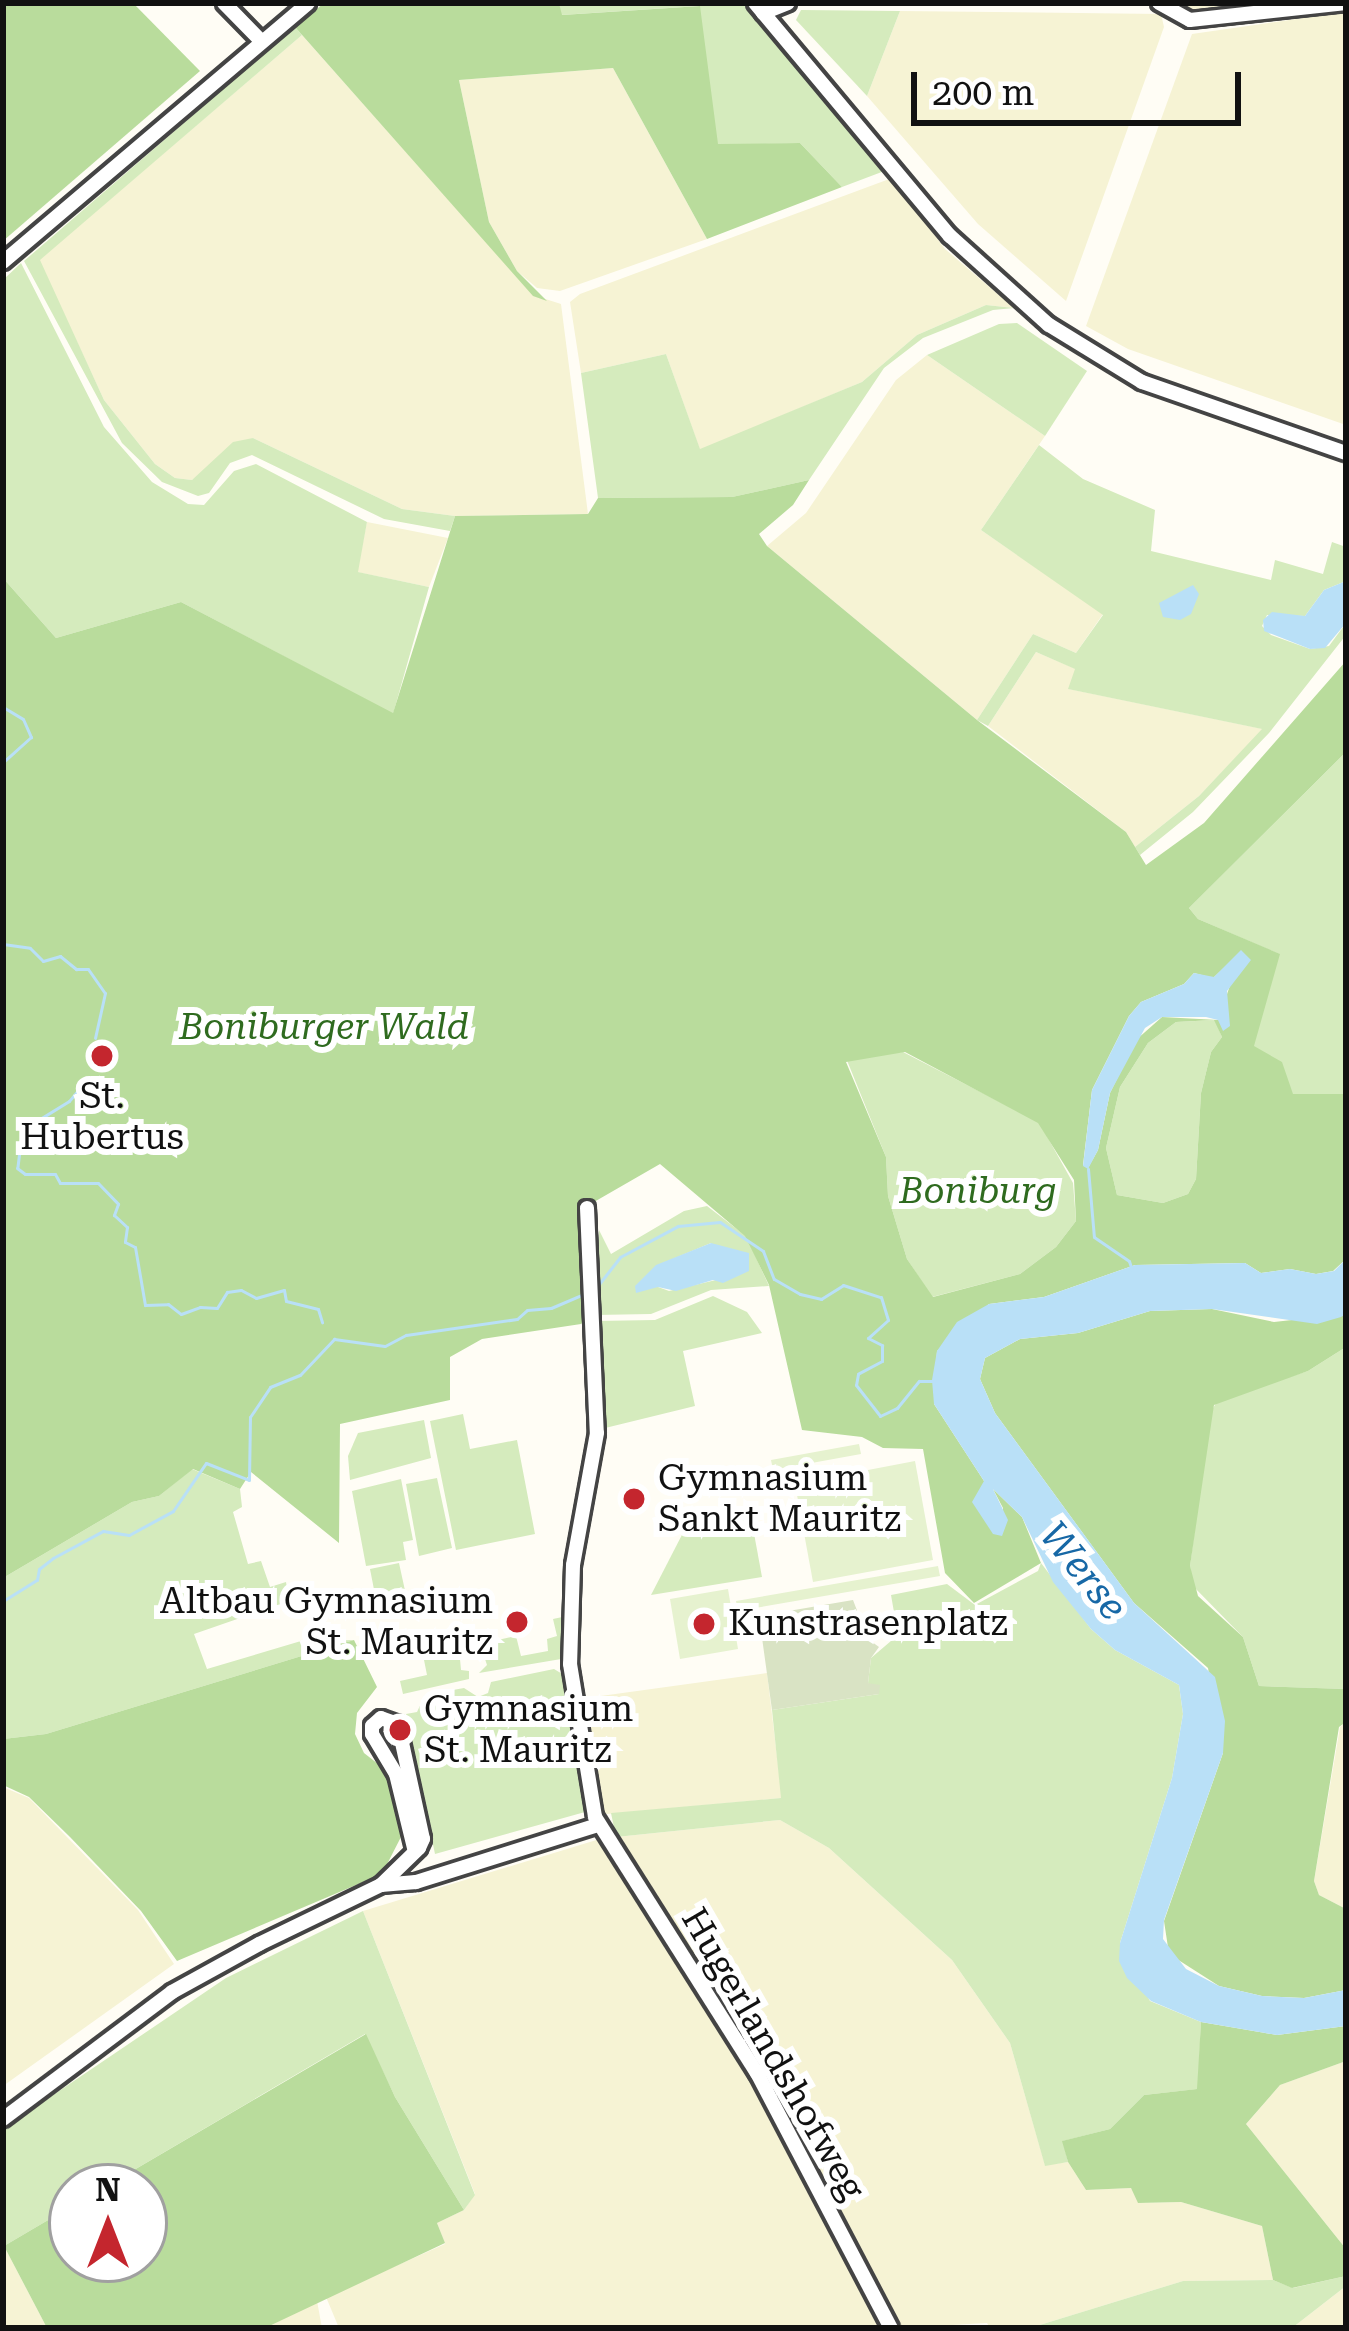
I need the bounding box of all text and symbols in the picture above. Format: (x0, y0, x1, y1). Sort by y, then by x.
scale bar (917, 48, 1247, 122)
text: 200 m (932, 72, 1034, 114)
park label: Boniburger Wald (179, 1006, 469, 1050)
marker: St. Hubertus (89, 1043, 115, 1069)
place label: St. Hubertus (20, 1074, 184, 1159)
park label: Boniburg (899, 1170, 1057, 1214)
place label: Gymnasium Sankt Mauritz (658, 1456, 901, 1541)
marker: Gymnasium Sankt Mauritz (621, 1486, 647, 1512)
water label: Werse (1030, 1513, 1136, 1629)
place label: Altbau Gymnasium St. Mauritz (160, 1579, 493, 1664)
place label: Kunstrasenplatz (728, 1602, 1008, 1646)
marker: Altbau Gymnasium St. Mauritz (504, 1609, 530, 1635)
marker: Kunstrasenplatz (691, 1611, 717, 1637)
place label: Gymnasium St. Mauritz (424, 1687, 633, 1772)
marker: Gymnasium St. Mauritz (387, 1717, 413, 1743)
street label: Hugerlandshofweg (672, 1901, 874, 2207)
north arrow (48, 2163, 168, 2283)
text: N (95, 2170, 121, 2209)

